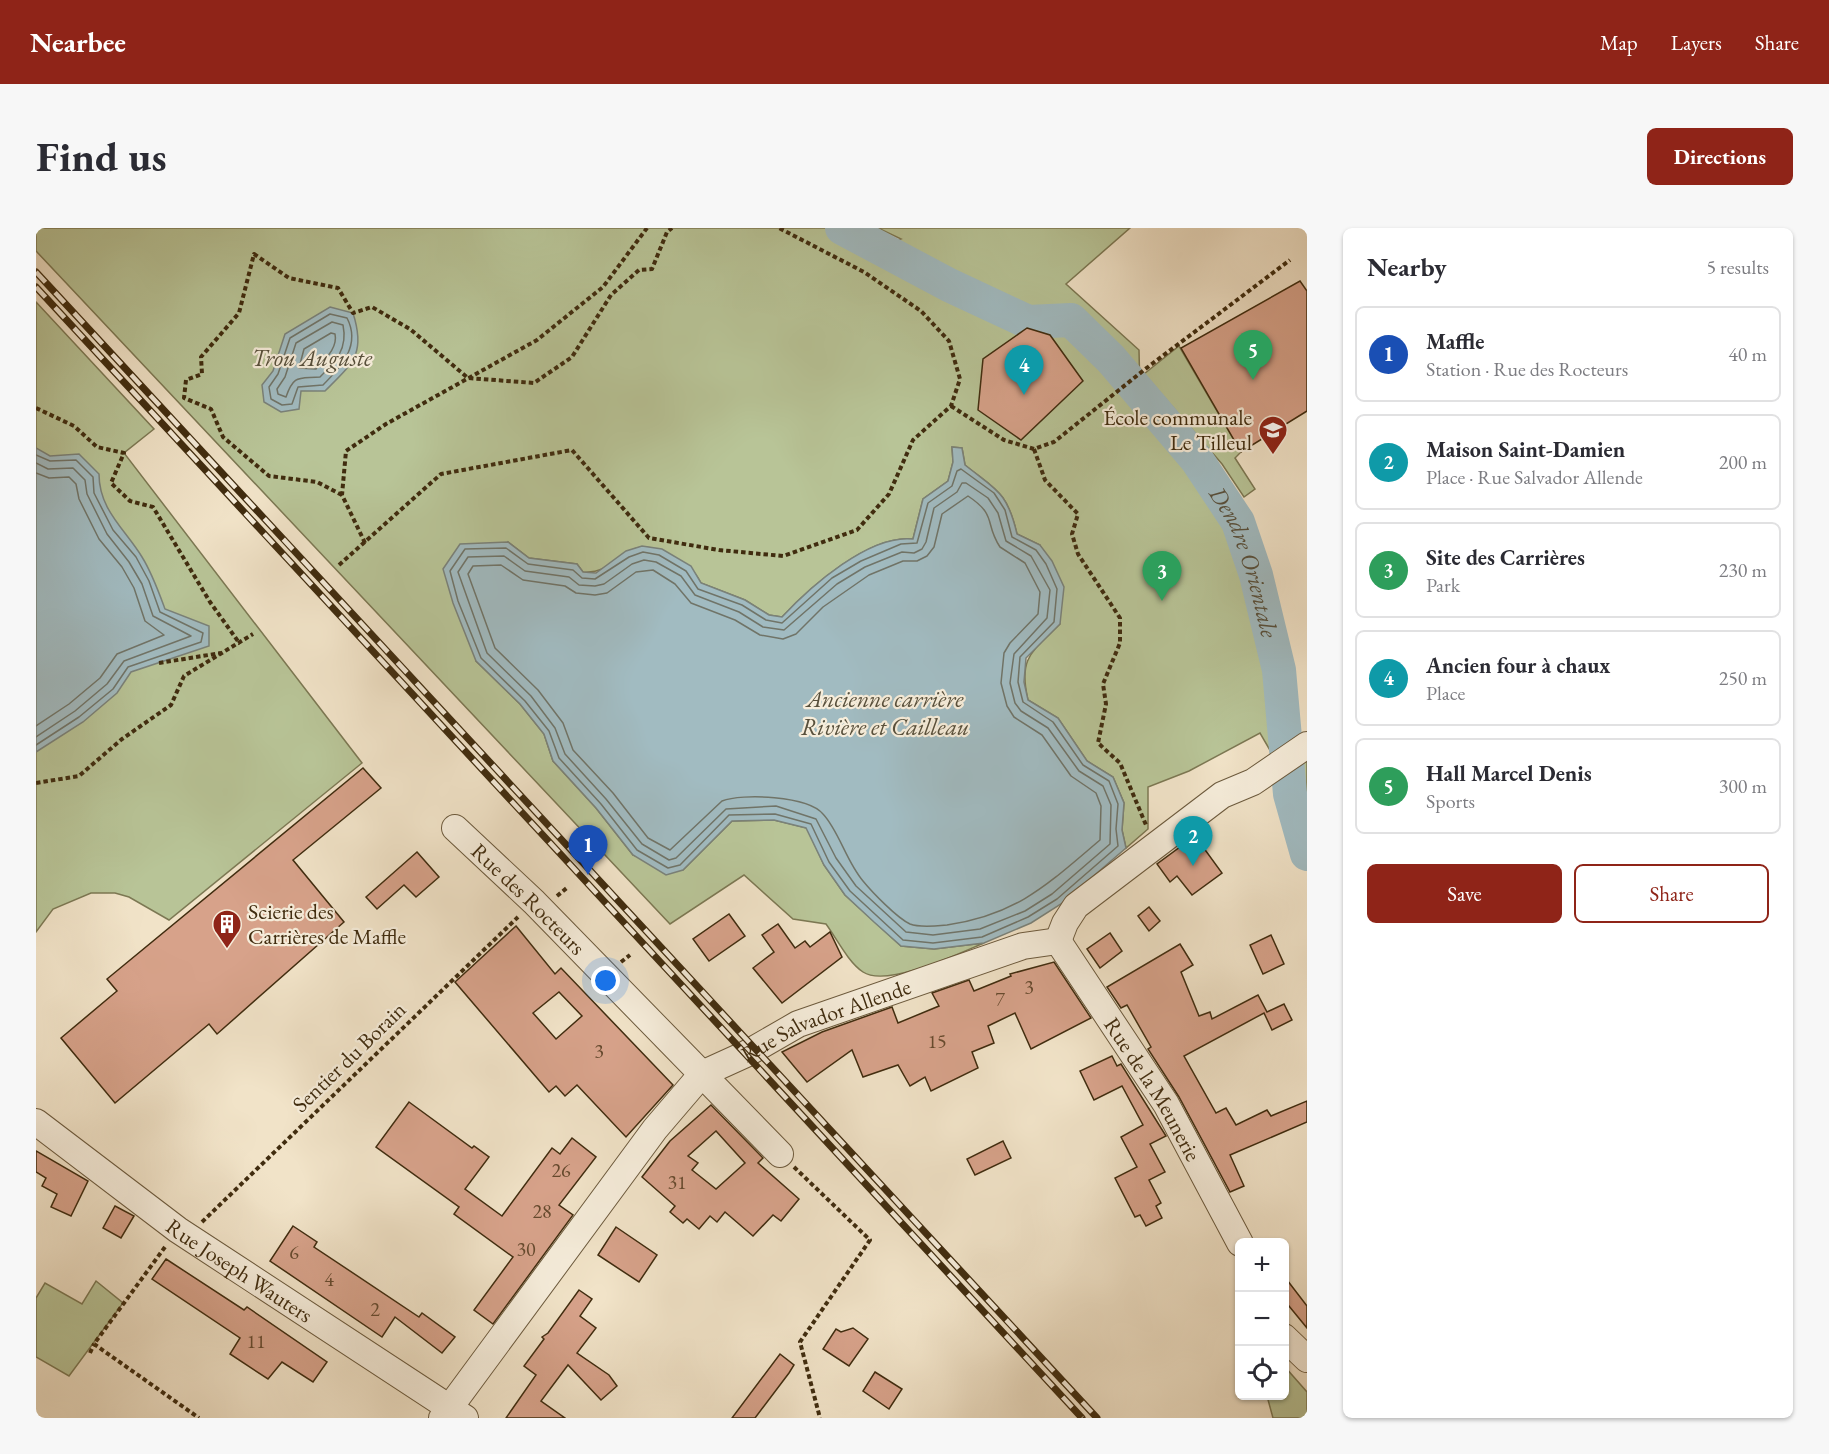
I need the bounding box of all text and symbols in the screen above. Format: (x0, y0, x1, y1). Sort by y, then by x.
text: Nearbee (30, 24, 126, 60)
text: Map (1600, 29, 1638, 56)
text: Layers (1671, 29, 1722, 56)
text: Share (1755, 29, 1799, 56)
button: Directions (1647, 128, 1793, 185)
text: Find us (36, 129, 167, 184)
text: Nearby (1367, 250, 1447, 284)
text: 5 results (1706, 254, 1769, 280)
text: Maffle (1426, 327, 1484, 356)
pin: 5 (1234, 330, 1272, 380)
text: 1 (1383, 341, 1394, 367)
text: 40 m (1728, 341, 1767, 367)
water label: Trou Auguste (252, 342, 373, 373)
pin: 4 (1004, 346, 1044, 395)
text: Station · Rue des Rocteurs (1426, 356, 1628, 382)
place label: École communale Le Tilleul (1103, 403, 1252, 457)
school or university icon: École communale Le Tilleul (1257, 414, 1289, 456)
text: Maison Saint-Damien (1426, 435, 1625, 464)
text: 2 (1383, 449, 1394, 475)
text: 200 m (1719, 449, 1767, 475)
text: Place · Rue Salvador Allende (1426, 464, 1643, 490)
water label: Dendre Orientale (1202, 479, 1286, 641)
text: Site des Carrières (1426, 543, 1585, 572)
pin: 3 (1142, 552, 1182, 601)
text: 3 (1383, 557, 1394, 583)
text: 230 m (1719, 557, 1767, 583)
text: Park (1426, 572, 1460, 598)
text: Ancien four à chaux (1426, 651, 1610, 680)
text: 4 (1383, 665, 1394, 691)
text: 250 m (1719, 665, 1767, 691)
text: Place (1426, 680, 1465, 706)
water label: Ancienne carrière Rivière et Cailleau (801, 683, 969, 742)
text: Hall Marcel Denis (1426, 759, 1592, 788)
text: 5 (1383, 773, 1394, 799)
text: 300 m (1719, 773, 1767, 799)
text: Sports (1426, 788, 1475, 814)
pin: 2 (1174, 816, 1212, 866)
pin: 1 (568, 826, 608, 875)
street label: Rue des Rocteurs (465, 836, 592, 961)
button: Save (1367, 864, 1562, 923)
button: Share (1574, 864, 1769, 923)
place label: Scierie des Carrières de Maffle (248, 897, 407, 951)
building icon: Scierie des Carrières de Maffle (211, 908, 243, 950)
your location (591, 966, 620, 995)
street label: Rue Salvador Allende (735, 971, 915, 1068)
house number: 3 (1024, 974, 1034, 1000)
house number: 7 (995, 986, 1005, 1012)
street label: Sentier du Borain (286, 995, 412, 1119)
street label: Rue de la Meunerie (1098, 1011, 1208, 1166)
house number: 15 (927, 1028, 947, 1054)
house number: 3 (594, 1038, 604, 1064)
house number: 26 (551, 1157, 571, 1183)
house number: 31 (667, 1169, 687, 1195)
house number: 28 (532, 1198, 552, 1224)
street label: Rue Joseph Wauters (160, 1212, 318, 1329)
house number: 30 (516, 1236, 536, 1262)
map controls (1235, 1238, 1289, 1400)
button: + (1235, 1238, 1289, 1292)
house number: 6 (289, 1239, 299, 1265)
house number: 4 (324, 1266, 334, 1292)
button: − (1235, 1292, 1289, 1346)
house number: 2 (370, 1296, 380, 1322)
house number: 11 (246, 1328, 266, 1354)
button: locate (1235, 1346, 1289, 1400)

